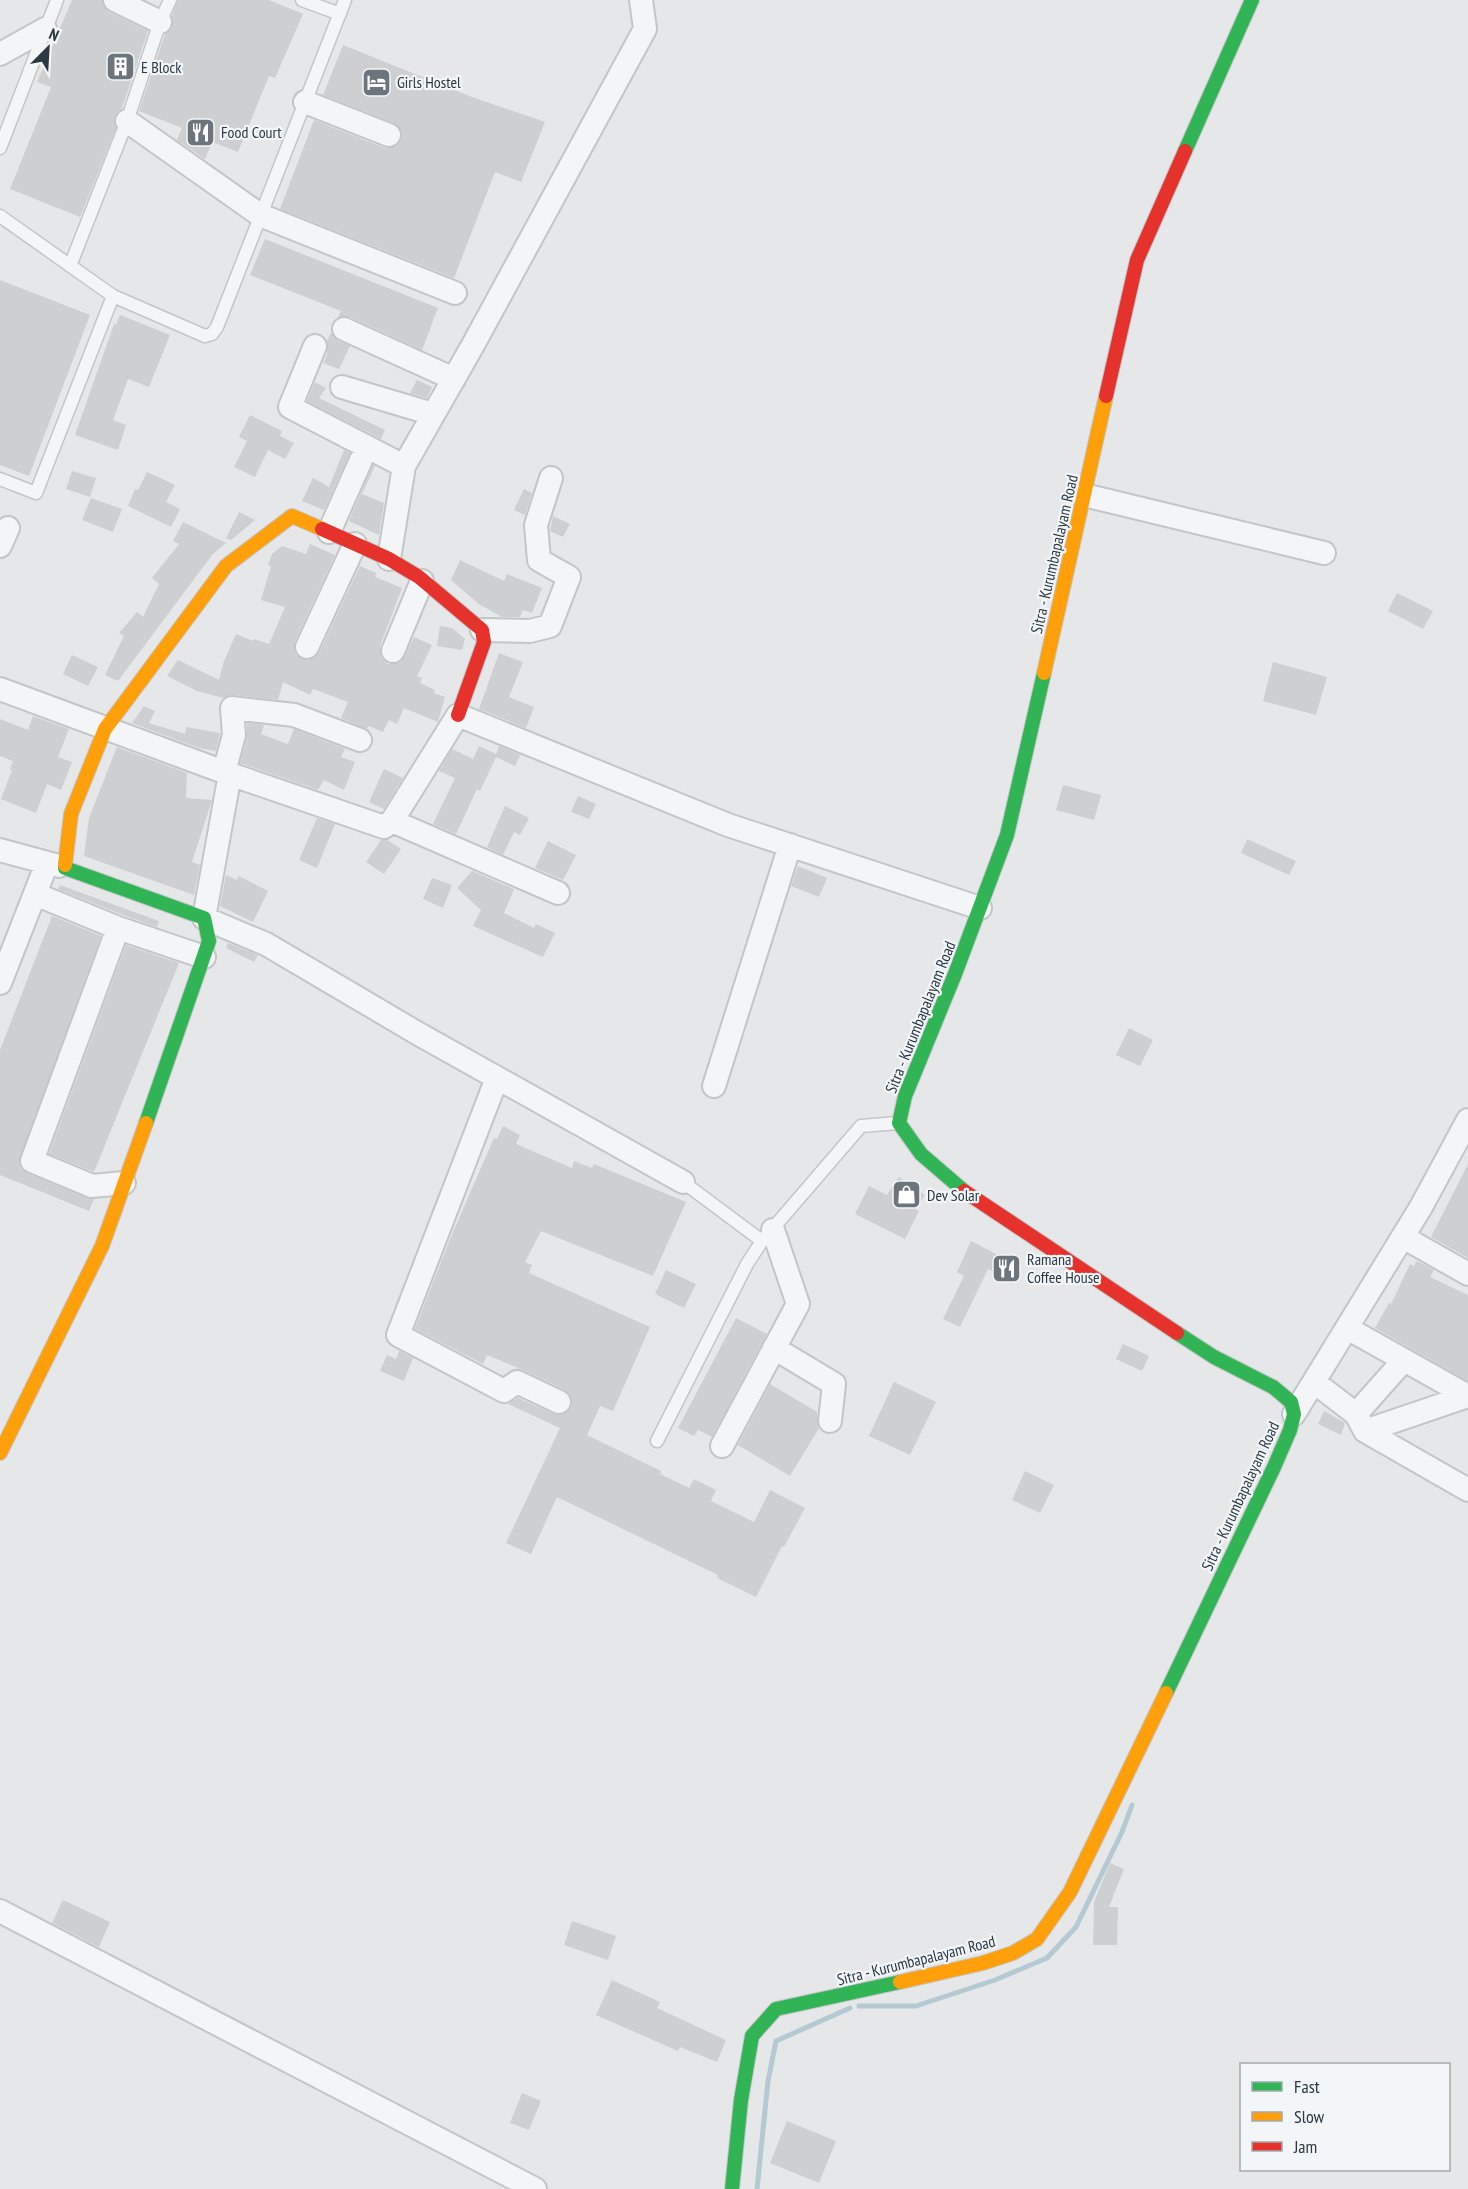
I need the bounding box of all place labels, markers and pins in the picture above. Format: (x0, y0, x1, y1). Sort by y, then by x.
building icon: E Block (104, 51, 136, 83)
place label: E Block (141, 57, 182, 77)
hotel icon: Girls Hostel (360, 66, 392, 98)
place label: Girls Hostel (397, 72, 461, 92)
restaurant icon: Food Court (184, 116, 216, 148)
place label: Food Court (221, 122, 282, 142)
shop icon: Dev Solar (890, 1179, 922, 1211)
place label: Dev Solar (927, 1185, 980, 1205)
place label: Ramana Coffee House (1027, 1249, 1100, 1287)
restaurant icon: Ramana Coffee House (990, 1252, 1022, 1284)

